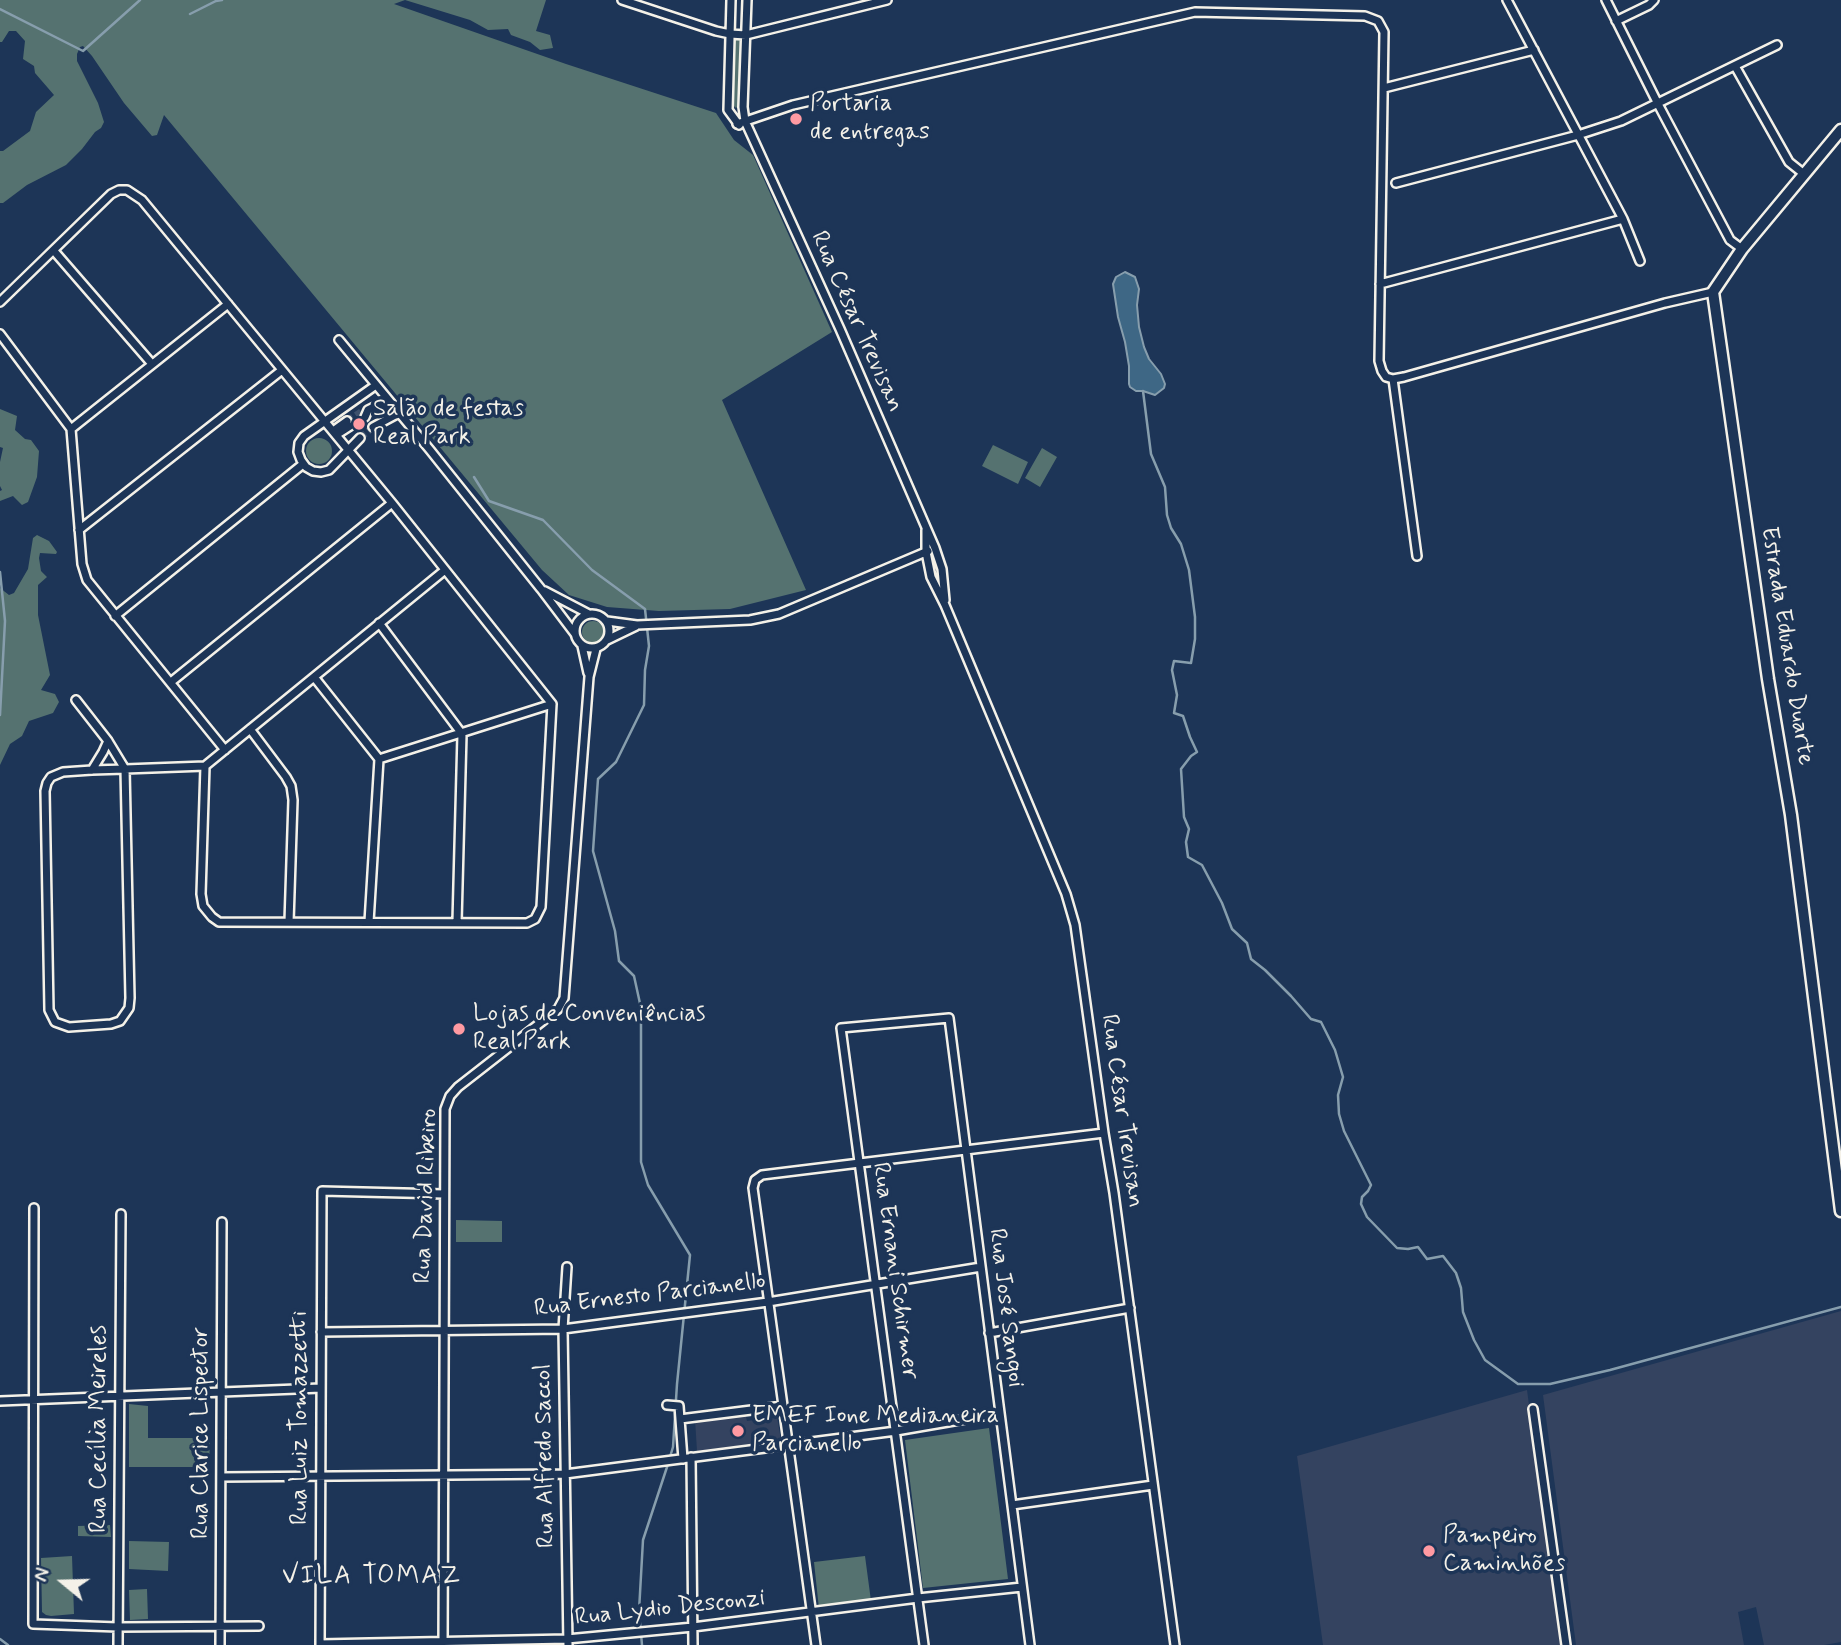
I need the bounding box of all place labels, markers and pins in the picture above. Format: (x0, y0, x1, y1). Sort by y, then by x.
place label: Portaria de entregas (810, 91, 930, 147)
marker: Portaria de entregas (788, 111, 804, 127)
place label: Salão de festas Real Park (373, 396, 524, 452)
marker: Salão de festas Real Park (351, 416, 367, 432)
place label: Lojas de Conveniências Real Park (473, 1001, 706, 1057)
marker: Lojas de Conveniências Real Park (451, 1021, 467, 1037)
place label: EMEF Ione Medianeira Parcianello (752, 1403, 999, 1459)
marker: EMEF Ione Medianeira Parcianello (730, 1423, 746, 1439)
place label: Pampeiro Caminhões (1443, 1523, 1565, 1579)
marker: Pampeiro Caminhões (1421, 1543, 1437, 1559)

